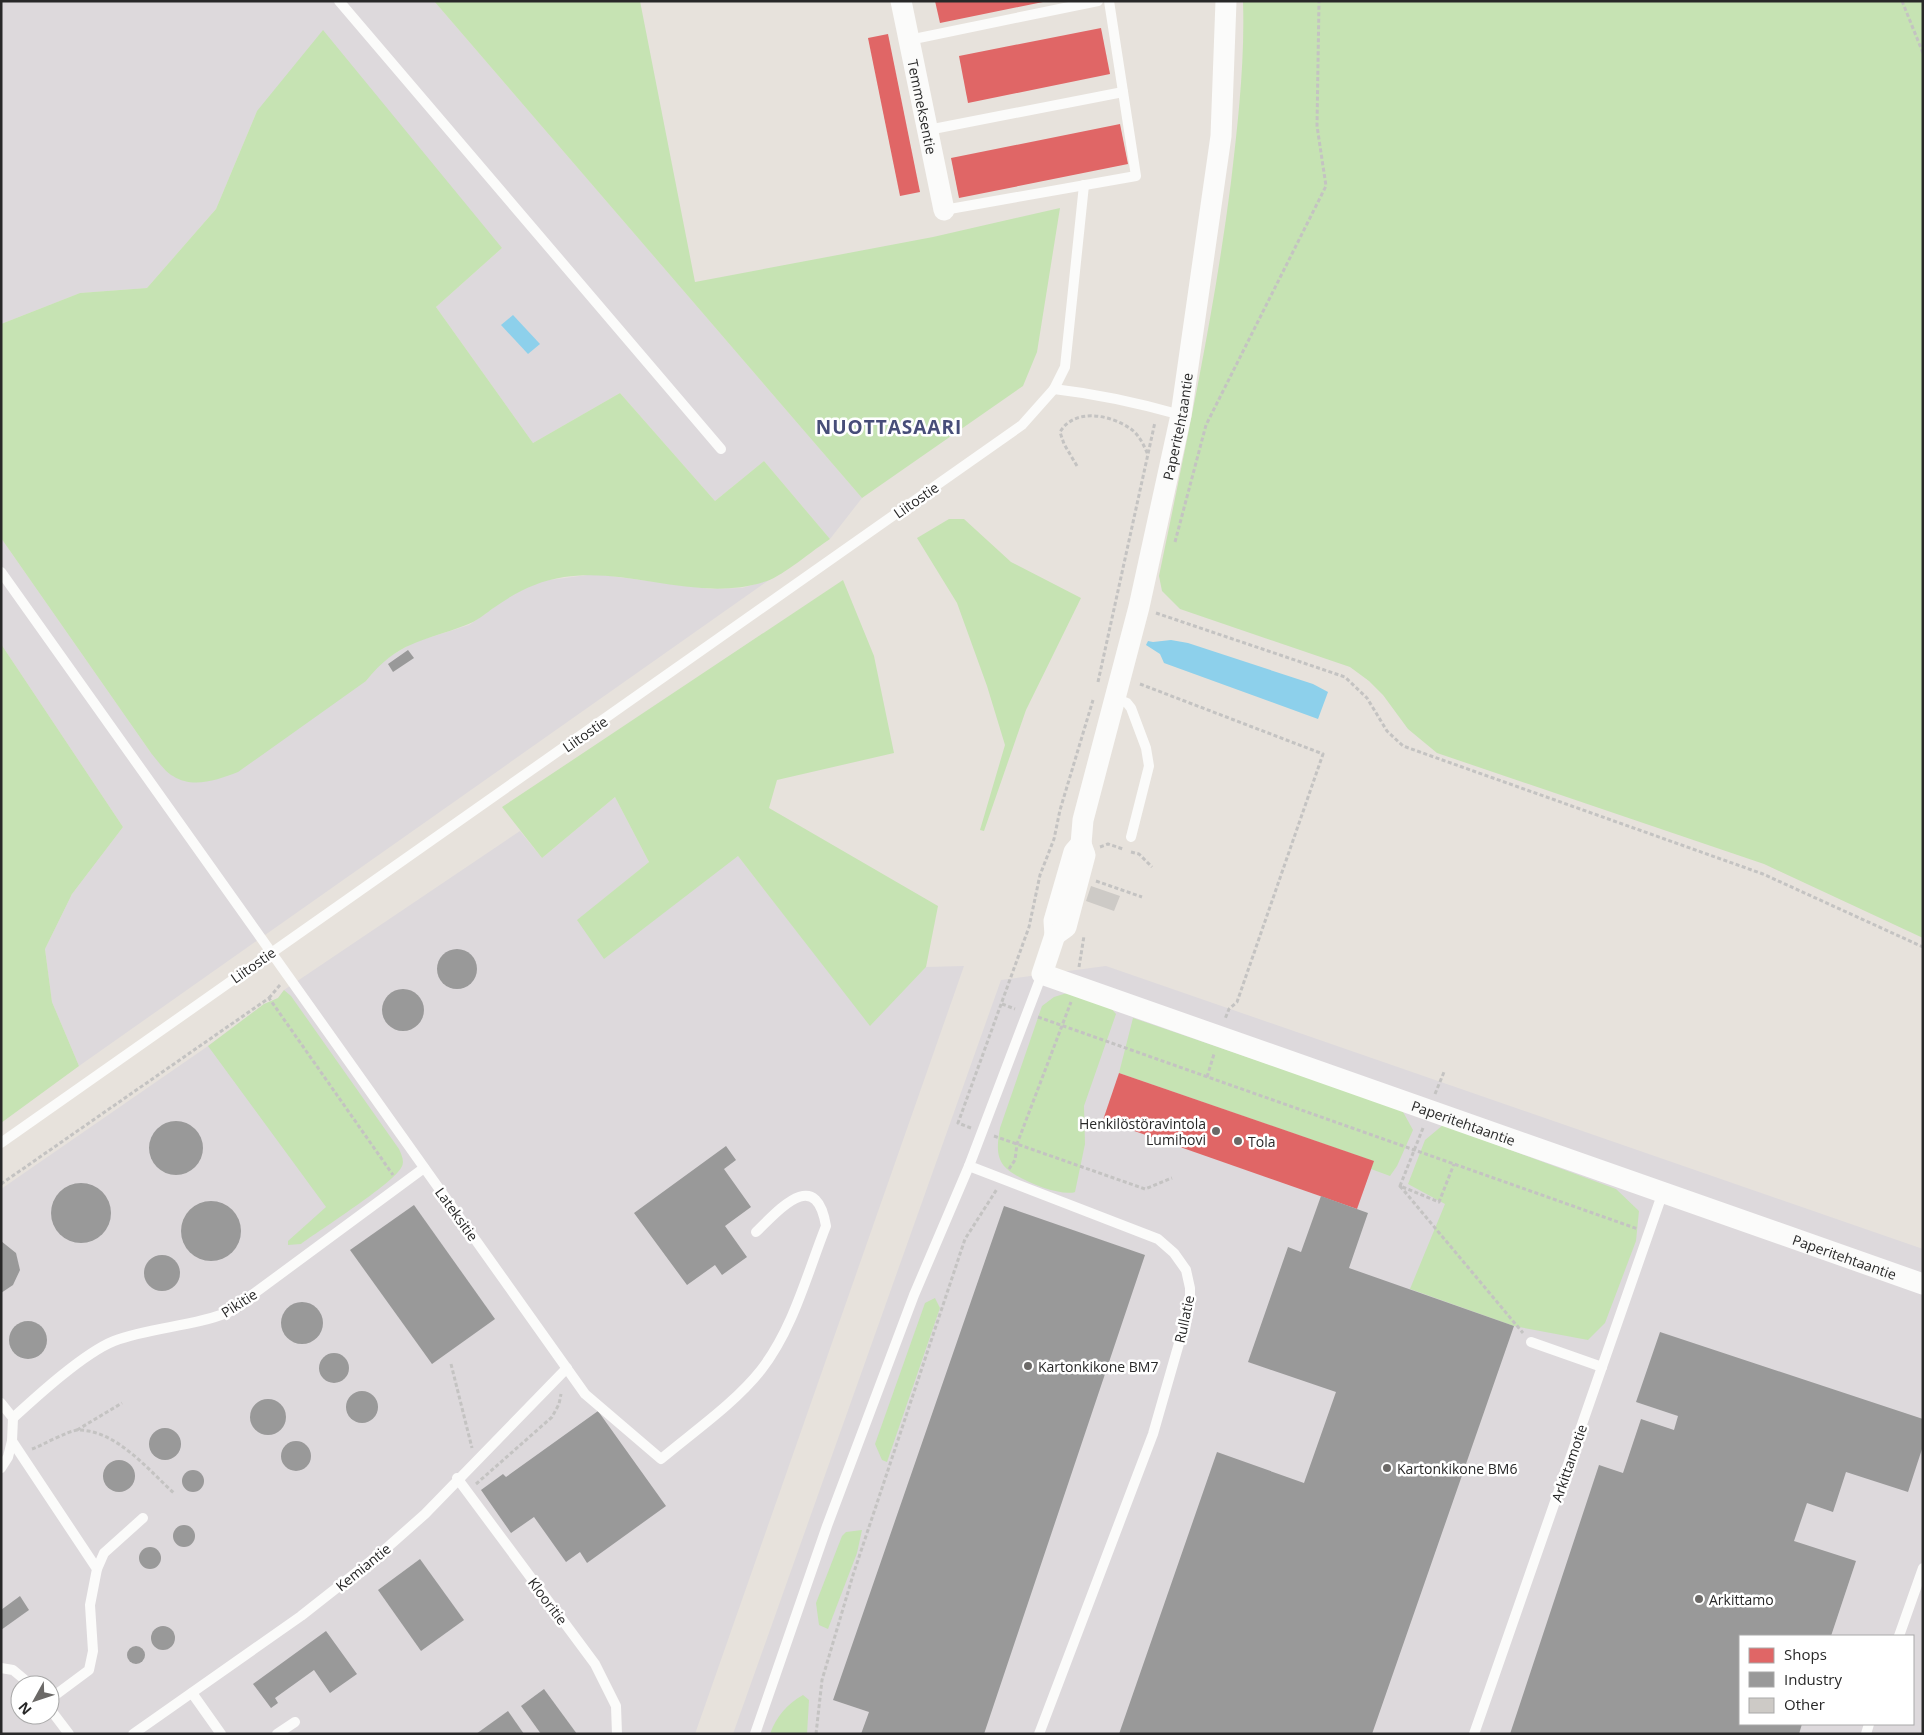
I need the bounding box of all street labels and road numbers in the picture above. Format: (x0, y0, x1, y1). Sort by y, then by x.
street label: Temmeksentie (904, 58, 942, 156)
street label: Paperitehtaantie (1158, 371, 1196, 482)
street label: Liitostie (890, 478, 942, 522)
street label: Liitostie (559, 712, 611, 756)
street label: Liitostie (227, 943, 279, 987)
street label: Paperitehtaantie (1409, 1095, 1518, 1149)
street label: Lateksitie (431, 1183, 483, 1245)
street label: Paperitehtaantie (1790, 1229, 1899, 1284)
street label: Pikitie (217, 1284, 261, 1322)
street label: Rullatie (1170, 1293, 1198, 1345)
street label: Arkittamotie (1547, 1421, 1591, 1504)
street label: Kemiantie (331, 1539, 395, 1595)
street label: Klooritie (524, 1573, 572, 1629)

